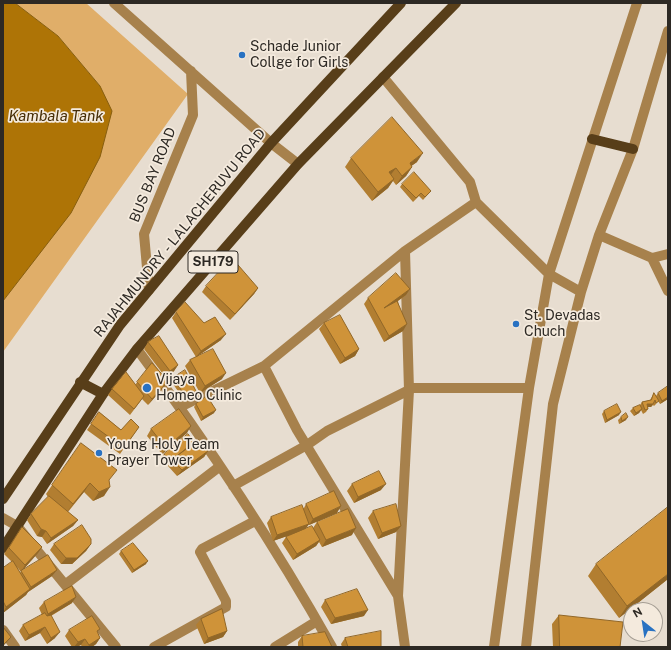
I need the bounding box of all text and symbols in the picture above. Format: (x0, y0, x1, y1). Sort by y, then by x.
place label: Schade Junior Collge for Girls (250, 39, 348, 72)
marker: Schade Junior Collge for Girls (237, 50, 247, 60)
water label: Kambala Tank (9, 107, 103, 125)
street label: BUS BAY ROAD (126, 125, 180, 225)
street label: RAJAHMUNDRY - LALACHERUVU ROAD (91, 126, 269, 340)
road number: SH179 (188, 251, 238, 273)
place label: St. Devadas Chuch (524, 308, 600, 340)
marker: St. Devadas Chuch (511, 319, 521, 329)
place label: Vijaya Homeo Clinic (156, 372, 242, 404)
marker: Vijaya Homeo Clinic (141, 382, 153, 394)
place label: Young Holy Team Prayer Tower (107, 437, 219, 470)
marker: Young Holy Team Prayer Tower (94, 448, 104, 458)
north arrow (623, 602, 663, 642)
text: N (631, 605, 644, 620)

